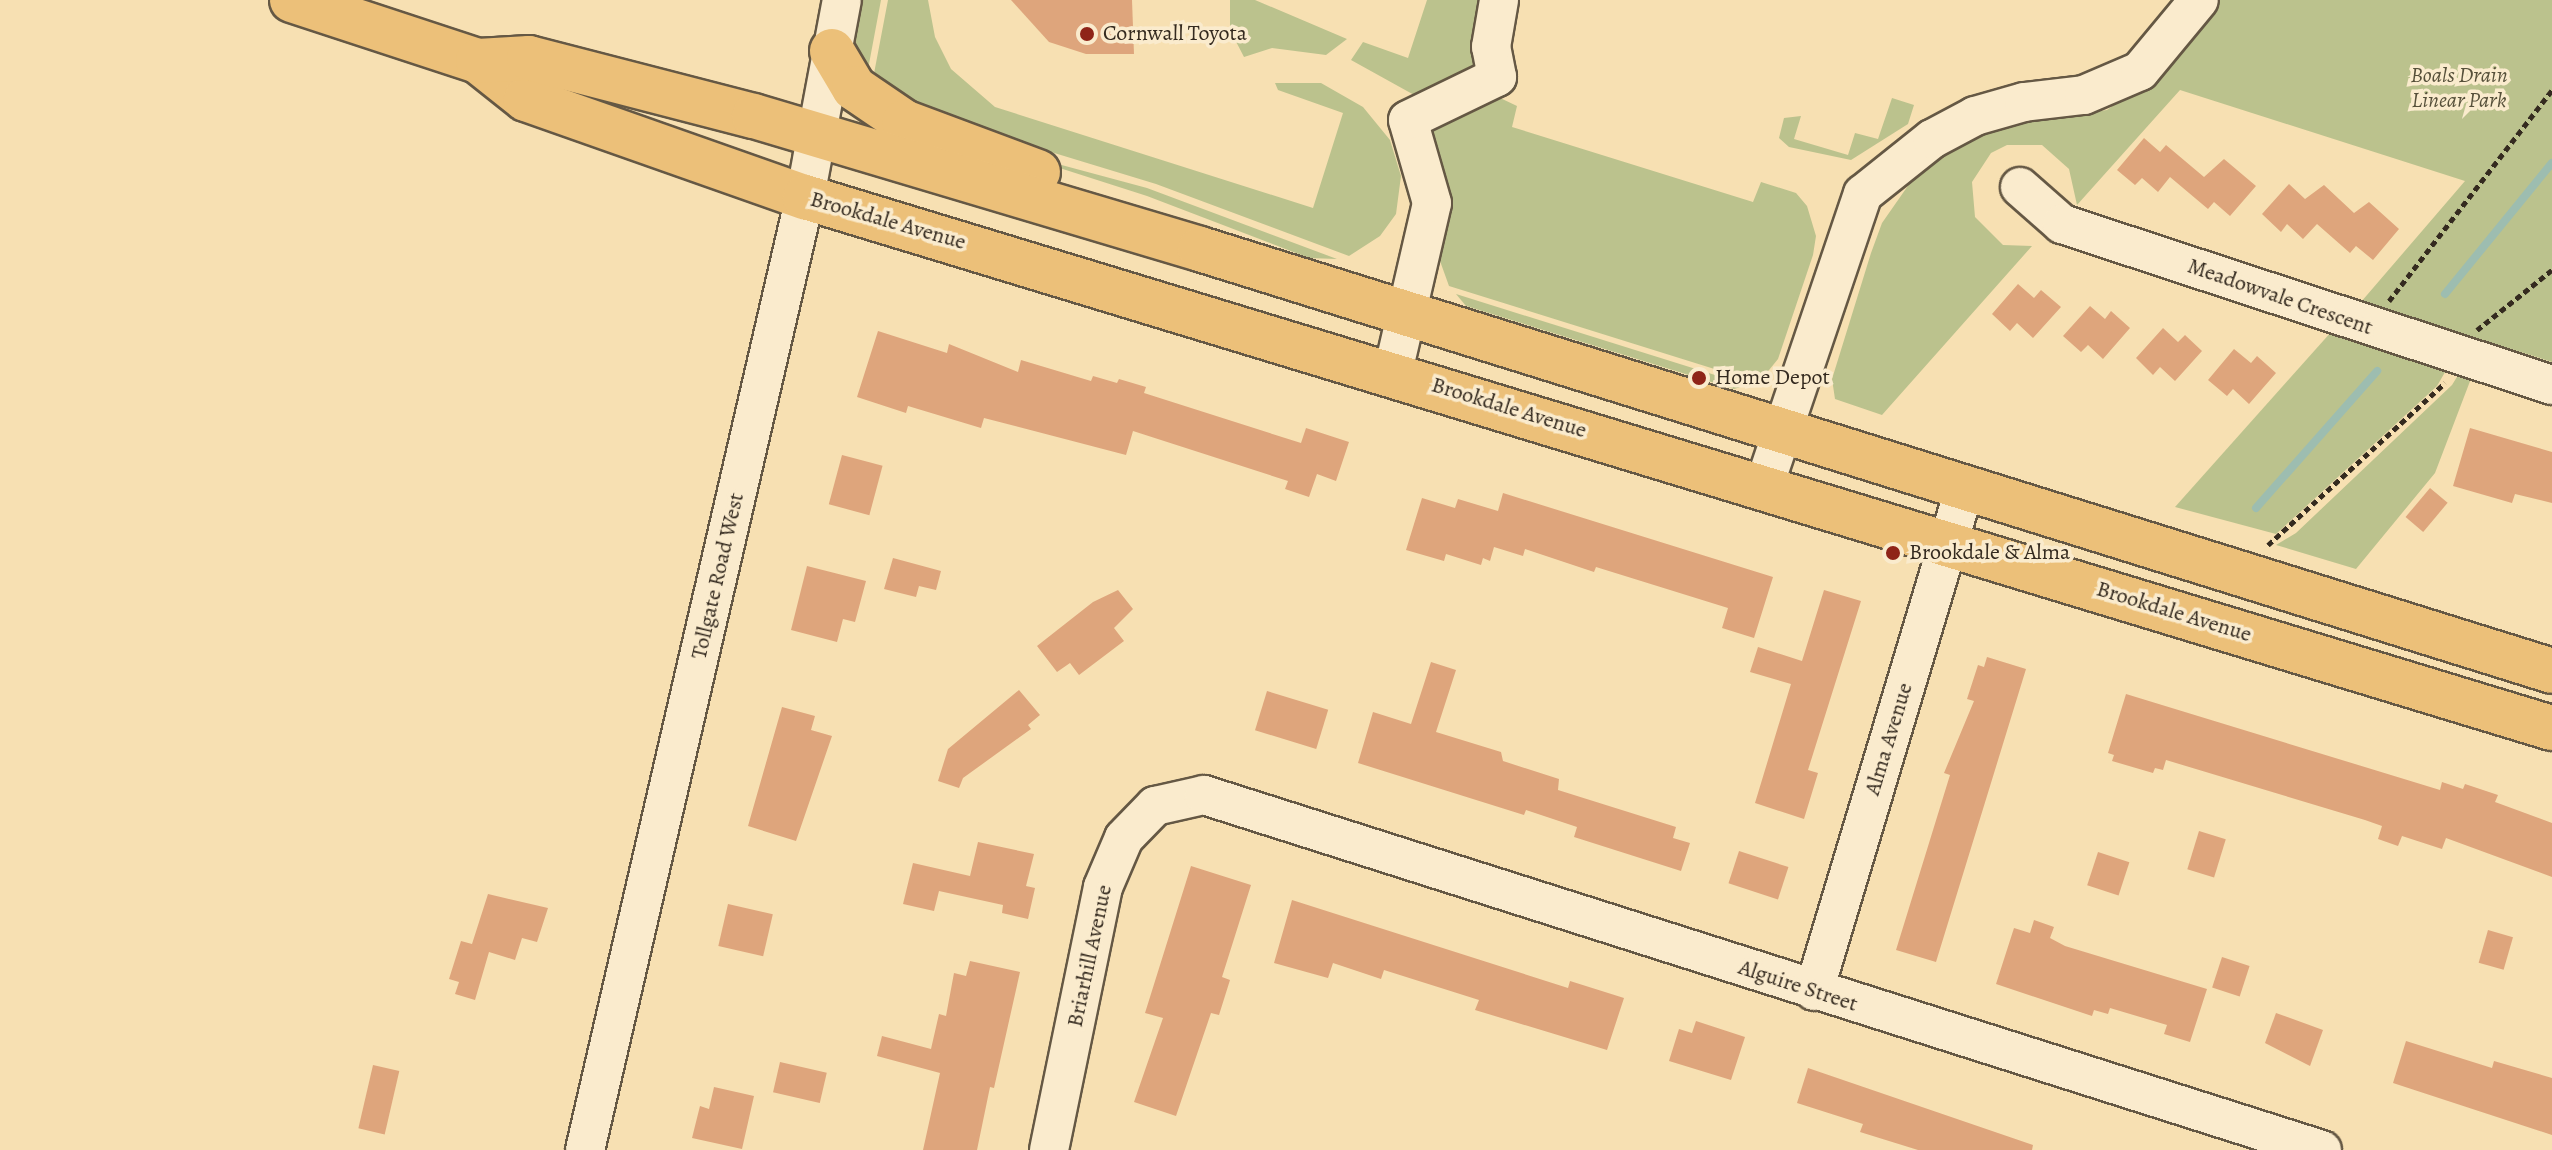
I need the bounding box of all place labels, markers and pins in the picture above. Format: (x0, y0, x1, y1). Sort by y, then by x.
place label: Cornwall Toyota (1103, 21, 1247, 47)
marker: Cornwall Toyota (1078, 25, 1096, 43)
place label: Home Depot (1715, 365, 1830, 391)
marker: Home Depot (1690, 369, 1708, 387)
place label: Brookdale & Alma (1909, 540, 2070, 566)
marker: Brookdale & Alma (1884, 544, 1902, 562)

